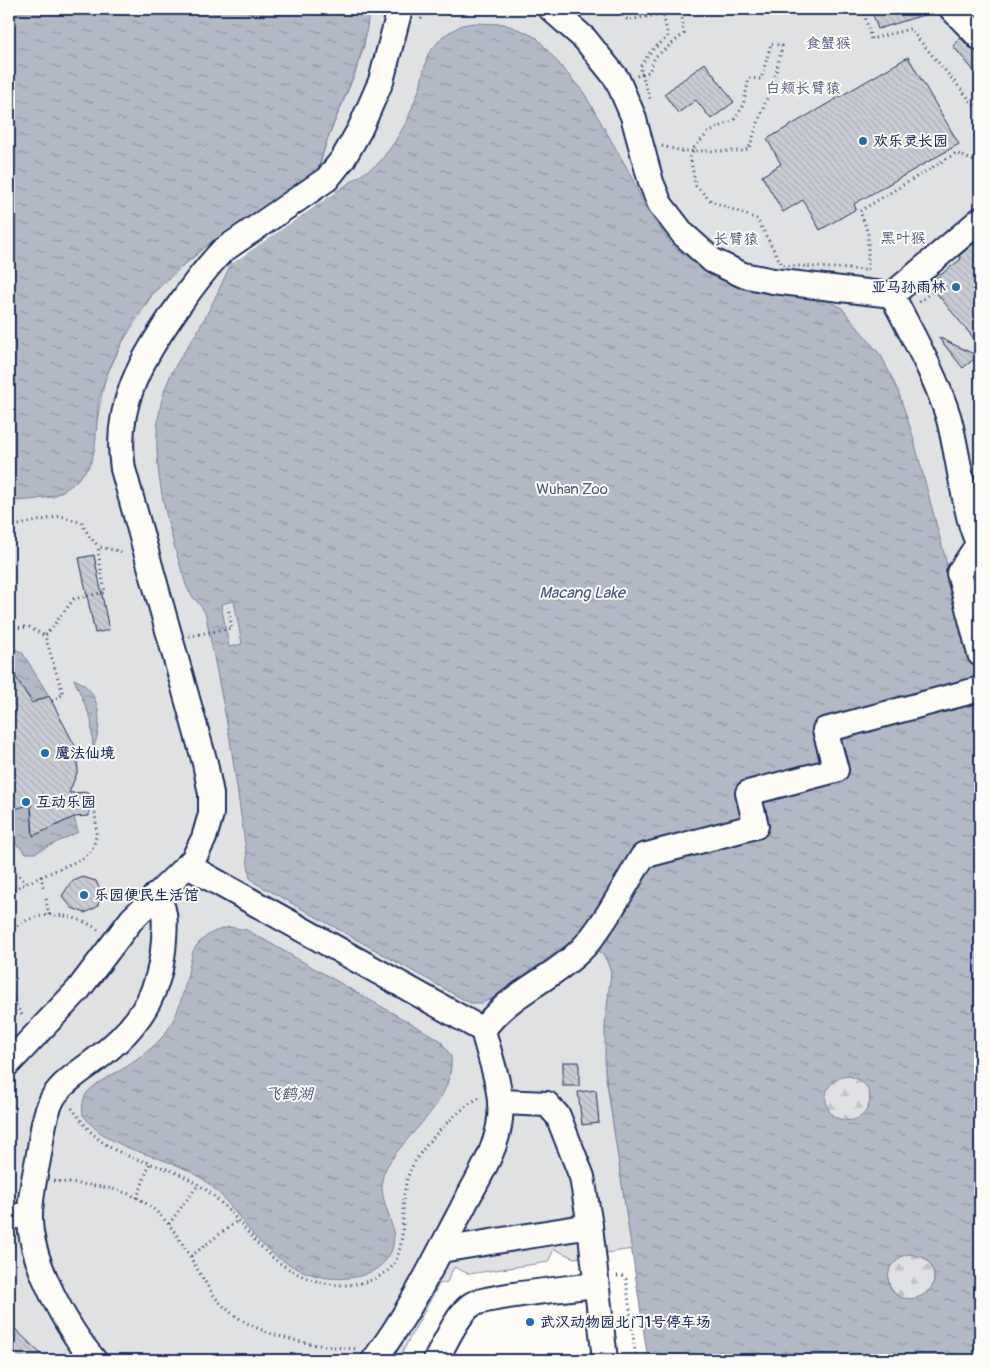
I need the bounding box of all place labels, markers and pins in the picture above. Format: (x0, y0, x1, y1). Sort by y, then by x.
place label: 欢乐灵长园 (873, 132, 948, 151)
marker: 欢乐灵长园 (857, 135, 869, 147)
place label: 亚马孙雨林 (871, 278, 946, 297)
marker: 亚马孙雨林 (950, 281, 962, 293)
place label: 魔法仙境 (55, 744, 115, 763)
marker: 魔法仙境 (39, 747, 51, 759)
place label: 互动乐园 (36, 793, 96, 812)
marker: 互动乐园 (20, 796, 32, 808)
place label: 乐园便民生活馆 (94, 886, 199, 905)
marker: 乐园便民生活馆 (78, 889, 90, 901)
place label: 武汉动物园北门1号停车场 (540, 1313, 711, 1332)
marker: 武汉动物园北门1号停车场 (524, 1316, 536, 1328)

